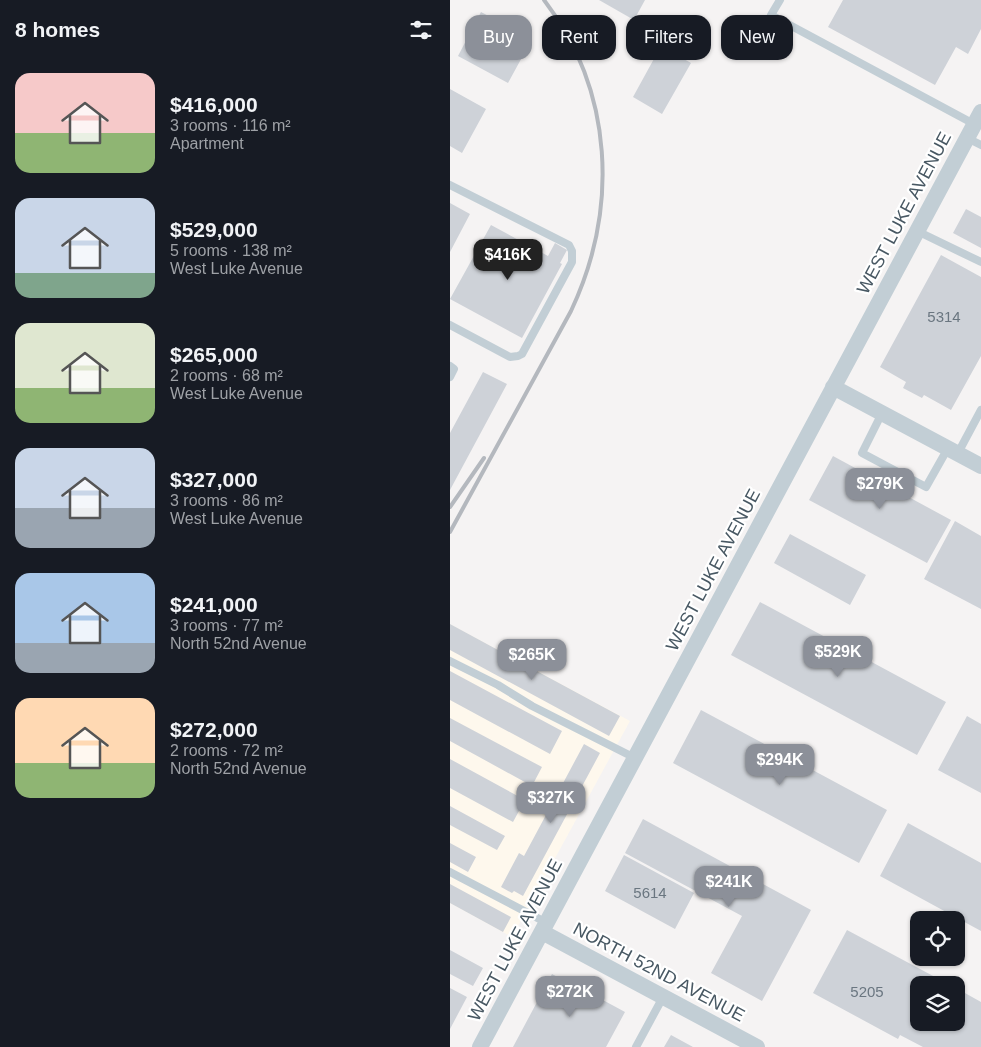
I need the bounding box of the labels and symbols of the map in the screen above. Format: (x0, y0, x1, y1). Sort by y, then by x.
street label: WEST LUKE AVENUE (853, 129, 955, 297)
pin: $416K (473, 238, 543, 281)
house number: 5314 (927, 308, 961, 325)
pin: $279K (845, 468, 915, 510)
street label: WEST LUKE AVENUE (662, 486, 764, 654)
pin: $529K (803, 636, 873, 678)
pin: $265K (497, 638, 567, 681)
pin: $294K (745, 744, 815, 786)
pin: $327K (516, 782, 586, 824)
street label: WEST LUKE AVENUE (464, 856, 566, 1024)
pin: $241K (694, 866, 764, 908)
house number: 5614 (633, 884, 667, 901)
street label: NORTH 52ND AVENUE (570, 918, 748, 1026)
pin: $272K (535, 976, 605, 1018)
house number: 5205 (850, 983, 884, 1000)

